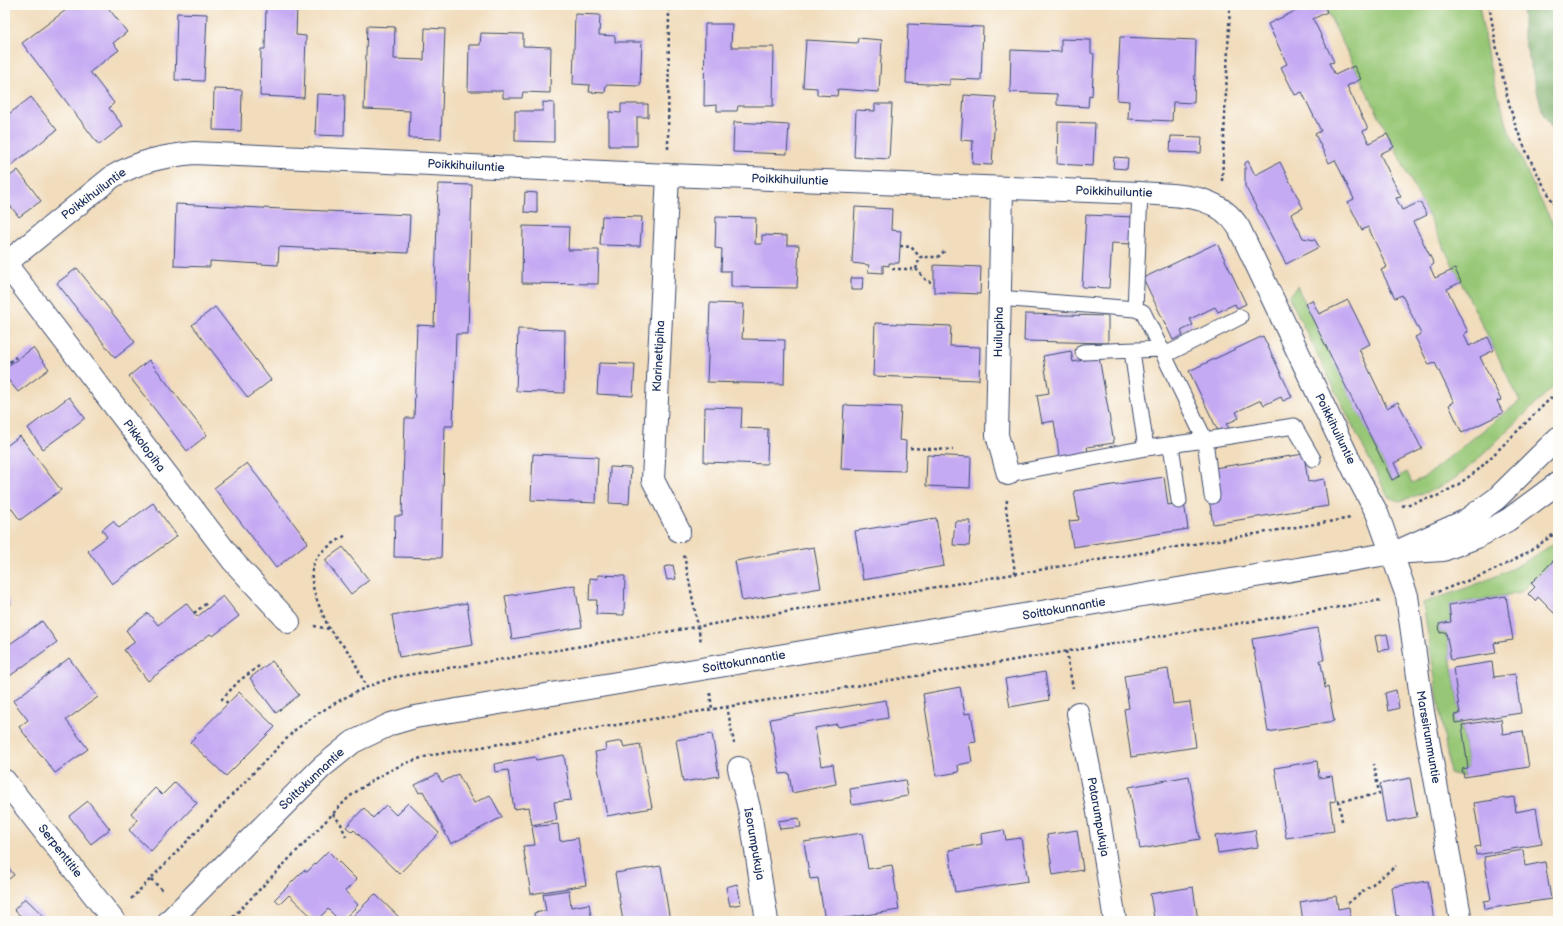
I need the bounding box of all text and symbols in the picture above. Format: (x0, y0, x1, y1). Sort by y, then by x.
street label: Poikkihuiluntie (427, 156, 505, 176)
street label: Poikkihuiluntie (59, 165, 129, 223)
street label: Poikkihuiluntie (751, 171, 829, 189)
street label: Poikkihuiluntie (1075, 183, 1153, 201)
street label: Huilupiha (991, 306, 1007, 358)
street label: Klarinettipiha (650, 320, 668, 392)
street label: Poikkihuiluntie (1311, 391, 1359, 467)
street label: Pikkolopiha (120, 417, 169, 475)
street label: Soittokunnantie (1021, 594, 1107, 624)
street label: Soittokunnantie (701, 647, 787, 677)
street label: Marssirummuntie (1412, 689, 1444, 785)
street label: Soittokunnantie (276, 745, 348, 813)
street label: Patarumpukuja (1084, 776, 1112, 858)
street label: Isorumpukuja (740, 807, 768, 881)
street label: Serpenttitie (35, 821, 85, 881)

